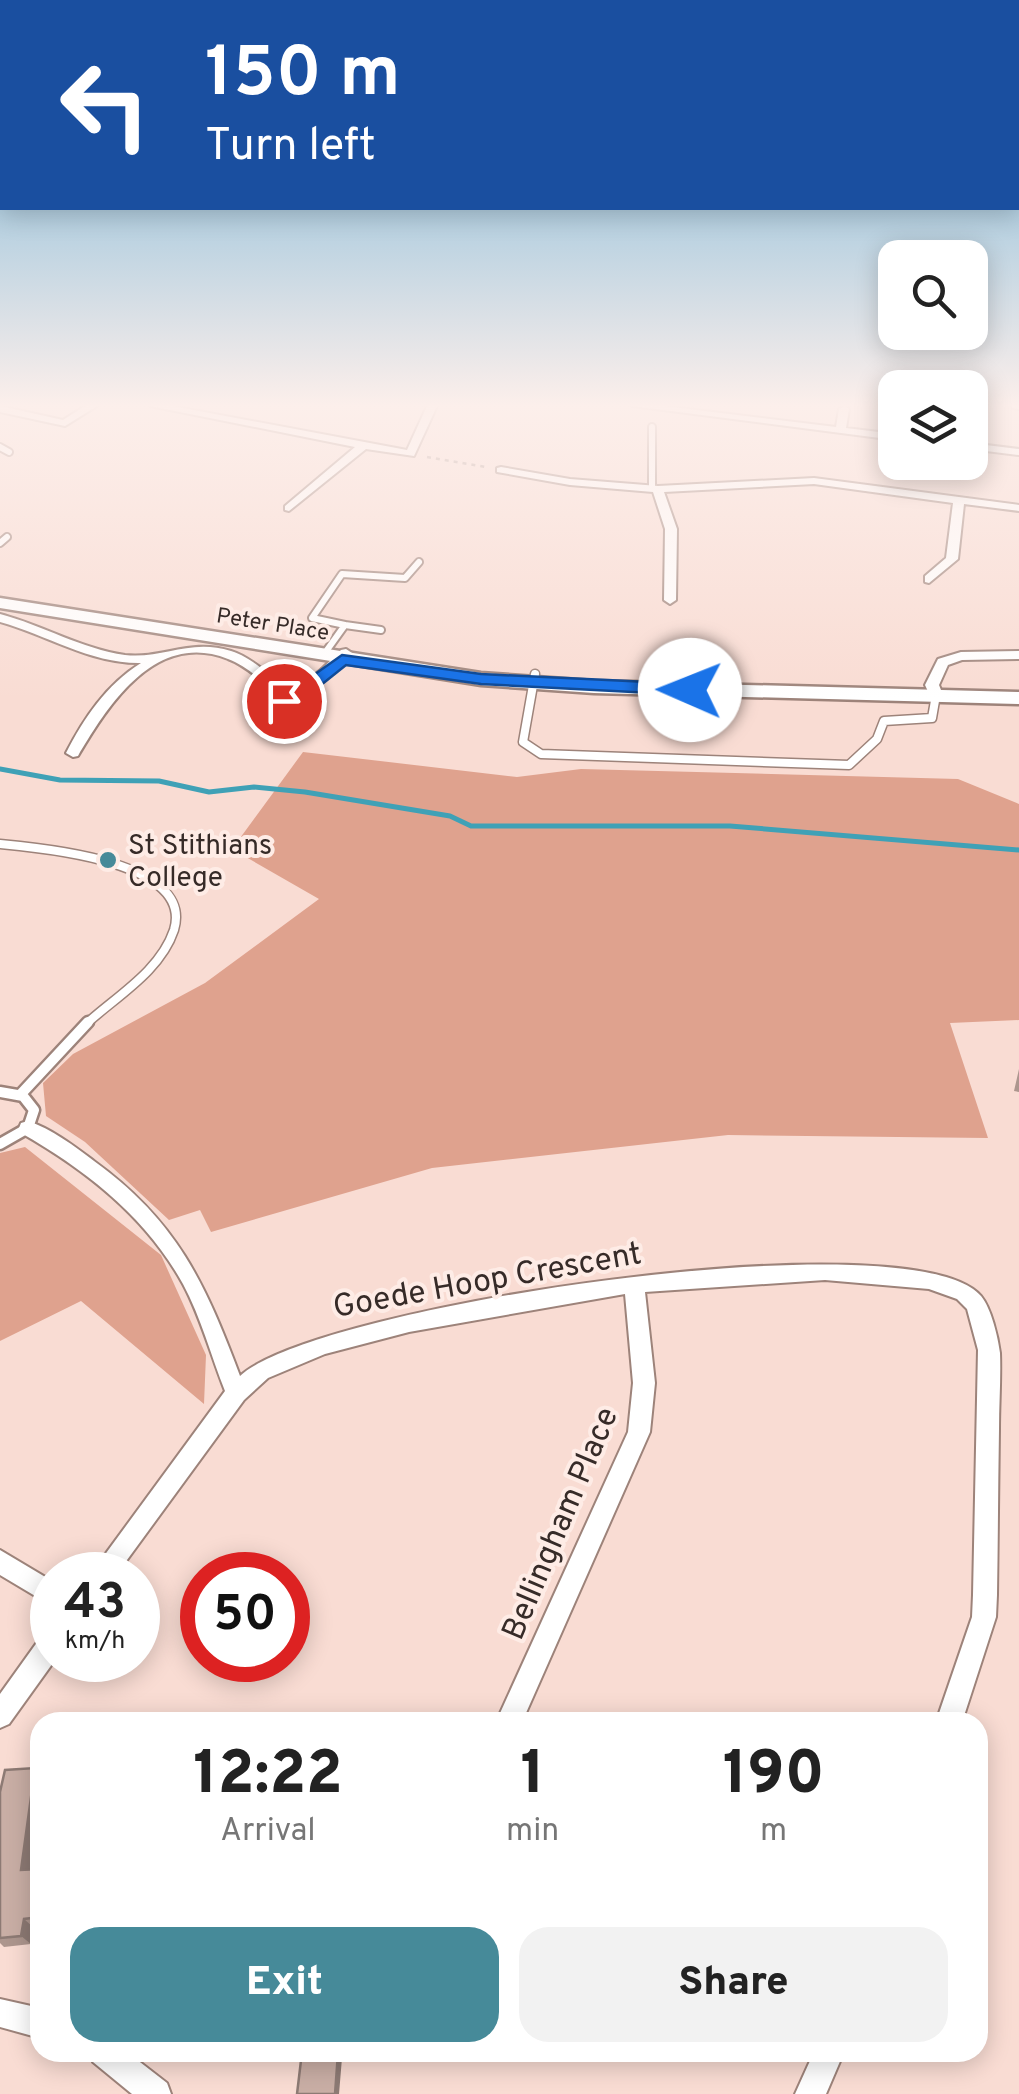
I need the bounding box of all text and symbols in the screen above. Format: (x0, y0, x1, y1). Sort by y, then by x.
text: 150 m (205, 32, 400, 121)
icon: left (40, 40, 170, 170)
text: Turn left (205, 119, 376, 176)
map controls (878, 240, 988, 480)
button: search (878, 240, 988, 350)
button: layers (878, 370, 988, 480)
street label: Peter Place (214, 603, 331, 648)
position arrow (638, 638, 742, 742)
pin (242, 659, 327, 744)
icon: arrive (257, 674, 312, 729)
place label: St Stithians College (128, 829, 272, 897)
marker: St Stithians College (97, 849, 119, 871)
street label: Goede Hoop Crescent (330, 1235, 645, 1329)
street label: Bellingham Place (495, 1402, 629, 1647)
speed limit sign: 50 (180, 1552, 310, 1682)
text: 43 (64, 1573, 126, 1636)
text: km/h (65, 1626, 125, 1658)
text: 12:22 (193, 1739, 343, 1815)
text: 1 (520, 1739, 545, 1815)
text: 190 (723, 1739, 825, 1815)
text: Arrival (220, 1812, 316, 1852)
text: min (506, 1812, 559, 1852)
text: m (760, 1812, 787, 1852)
button: Exit (70, 1927, 499, 2042)
button: Share (519, 1927, 948, 2042)

